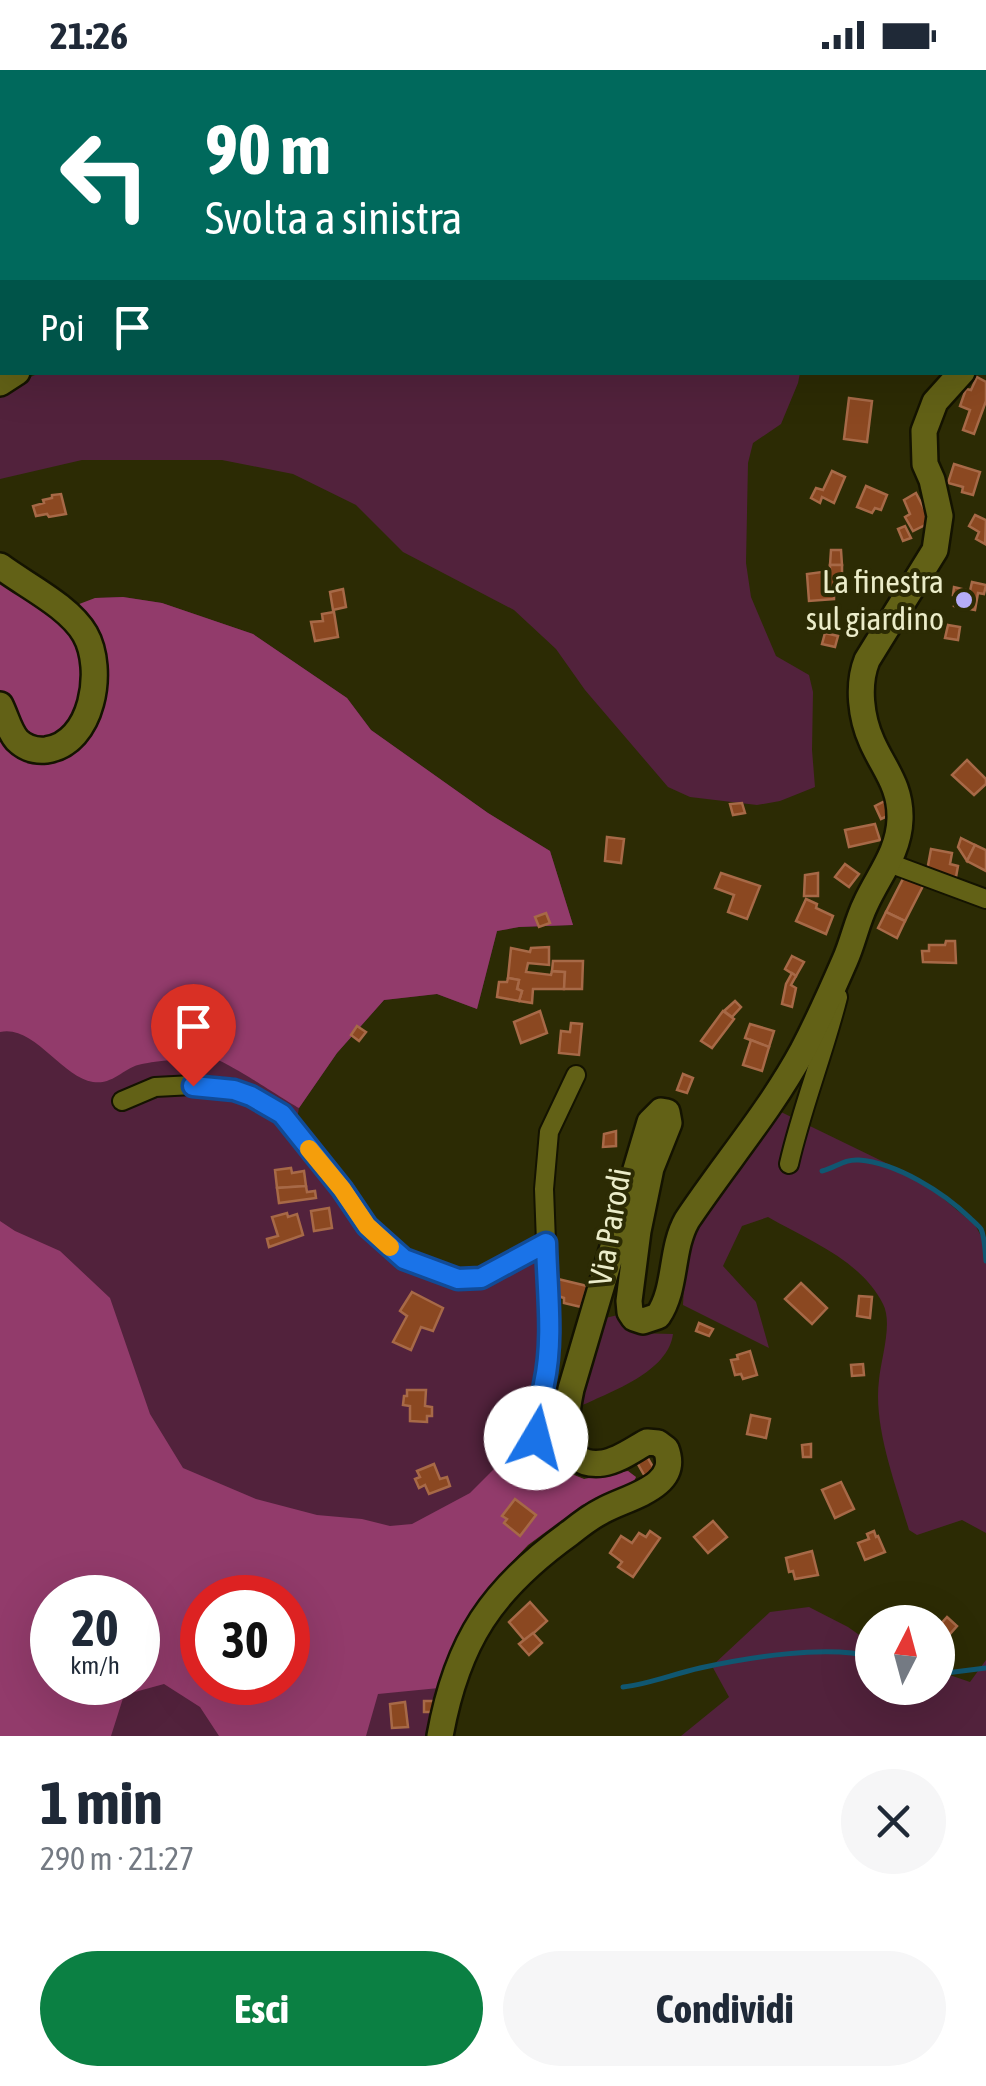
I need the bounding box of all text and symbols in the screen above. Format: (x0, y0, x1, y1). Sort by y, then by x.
text: 21:26 (50, 14, 128, 57)
text: 90 m (205, 109, 331, 189)
icon: left (40, 110, 170, 240)
text: Svolta a sinistra (205, 192, 462, 244)
icon: arrive (105, 300, 160, 355)
text: Poi (40, 306, 85, 349)
place label: La finestra sul giardino (806, 563, 944, 637)
marker: La finestra sul giardino (953, 589, 975, 611)
pin (151, 984, 236, 1087)
icon: arrive (166, 999, 221, 1054)
street label: Via Parodi (581, 1165, 638, 1289)
position arrow (484, 1386, 588, 1490)
speed limit sign: 30 (180, 1575, 310, 1705)
text: 20 (71, 1599, 118, 1657)
north arrow (855, 1605, 955, 1705)
map controls (855, 1605, 955, 1705)
text: km/h (70, 1651, 120, 1679)
text: 1 min (40, 1768, 163, 1837)
button: close (841, 1769, 946, 1874)
text: 290 m · 21:27 (40, 1840, 194, 1877)
button: Esci (40, 1951, 483, 2066)
button: Condividi (503, 1951, 946, 2066)

